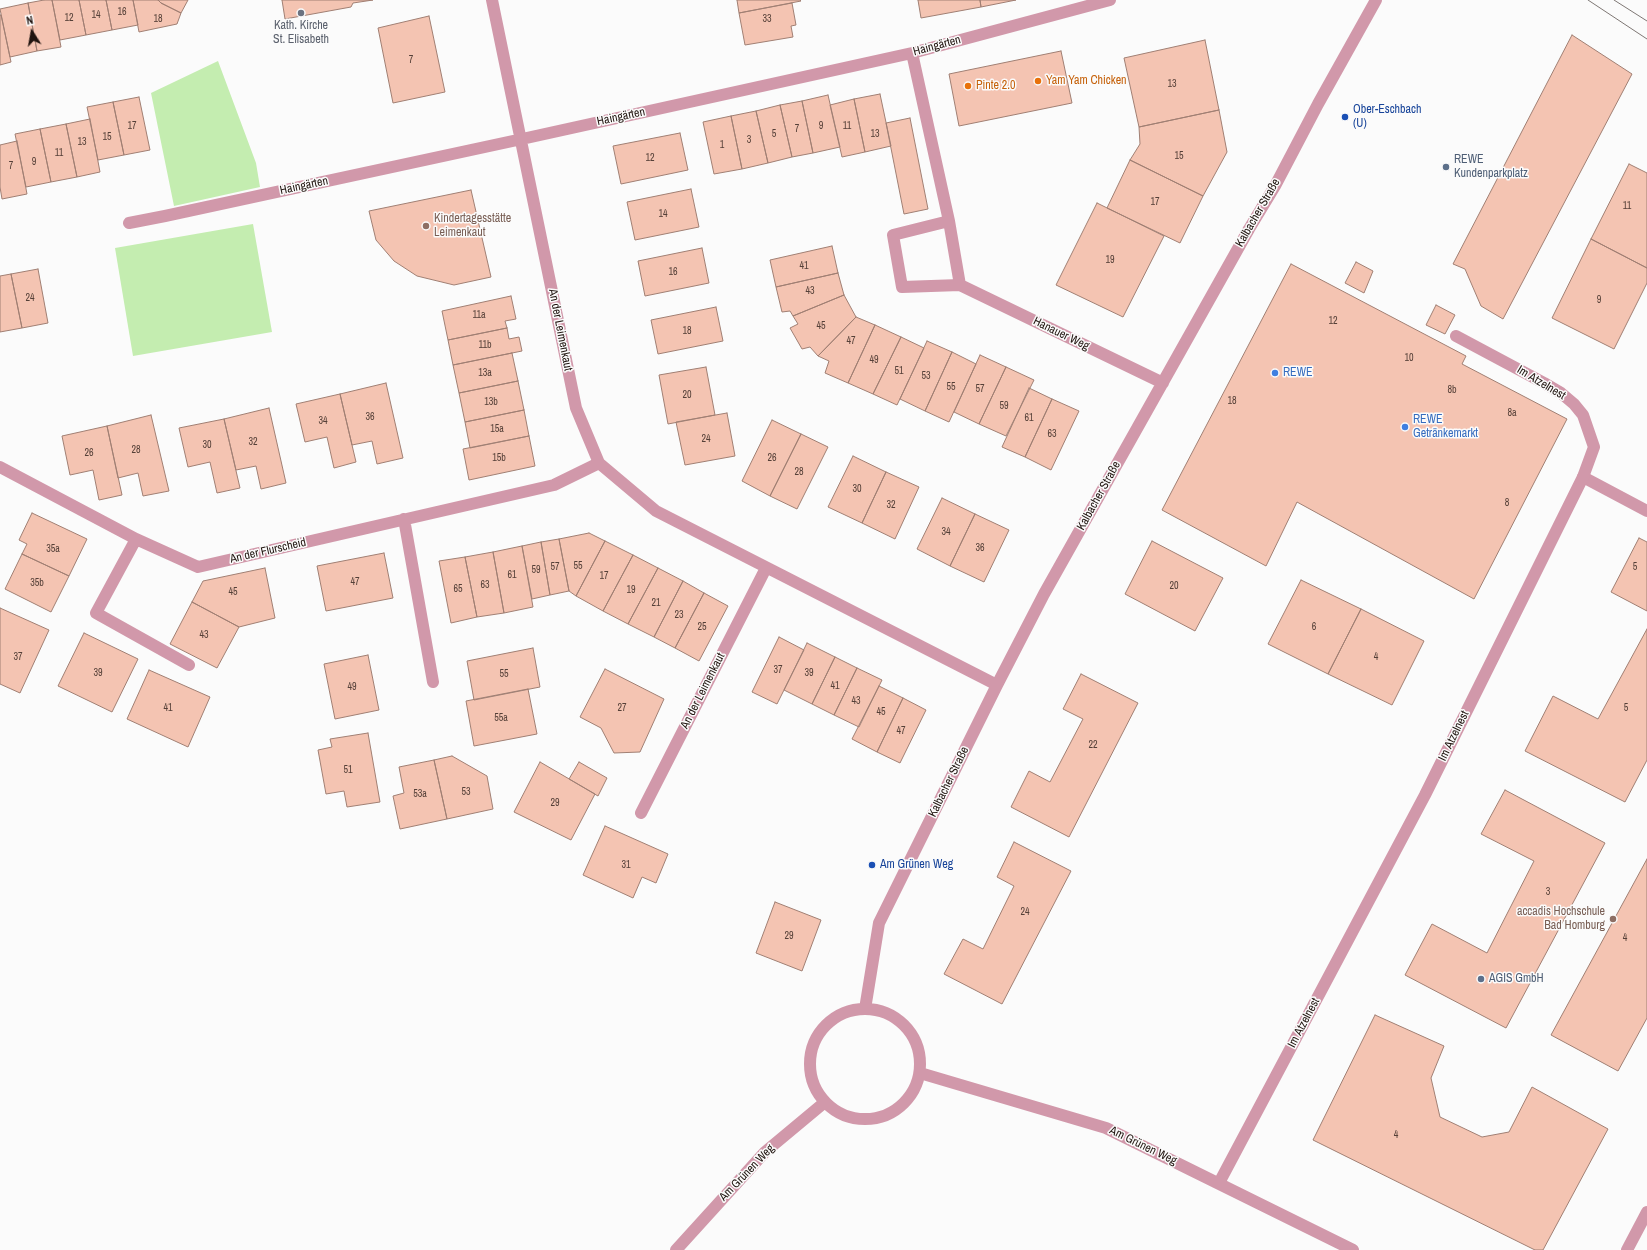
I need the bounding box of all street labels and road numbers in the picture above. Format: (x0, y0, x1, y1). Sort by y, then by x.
street label: Haingärten (912, 33, 962, 59)
street label: Haingärten (596, 105, 646, 129)
street label: Haingärten (279, 174, 329, 198)
street label: Kalbacher Straße (1233, 176, 1283, 250)
street label: An der Leimenkaut (545, 288, 575, 372)
street label: Hanauer Weg (1031, 314, 1091, 354)
street label: Im Atzelnest (1514, 363, 1568, 403)
street label: Kalbacher Straße (1074, 459, 1124, 533)
street label: An der Flurscheid (229, 535, 307, 567)
street label: An der Leimenkaut (678, 651, 728, 731)
street label: Im Atzelnest (1436, 709, 1472, 763)
street label: Kalbacher Straße (926, 744, 972, 820)
street label: Im Atzelnest (1285, 996, 1323, 1050)
street label: Am Grünen Weg (1107, 1124, 1179, 1168)
street label: Am Grünen Weg (716, 1142, 778, 1204)

